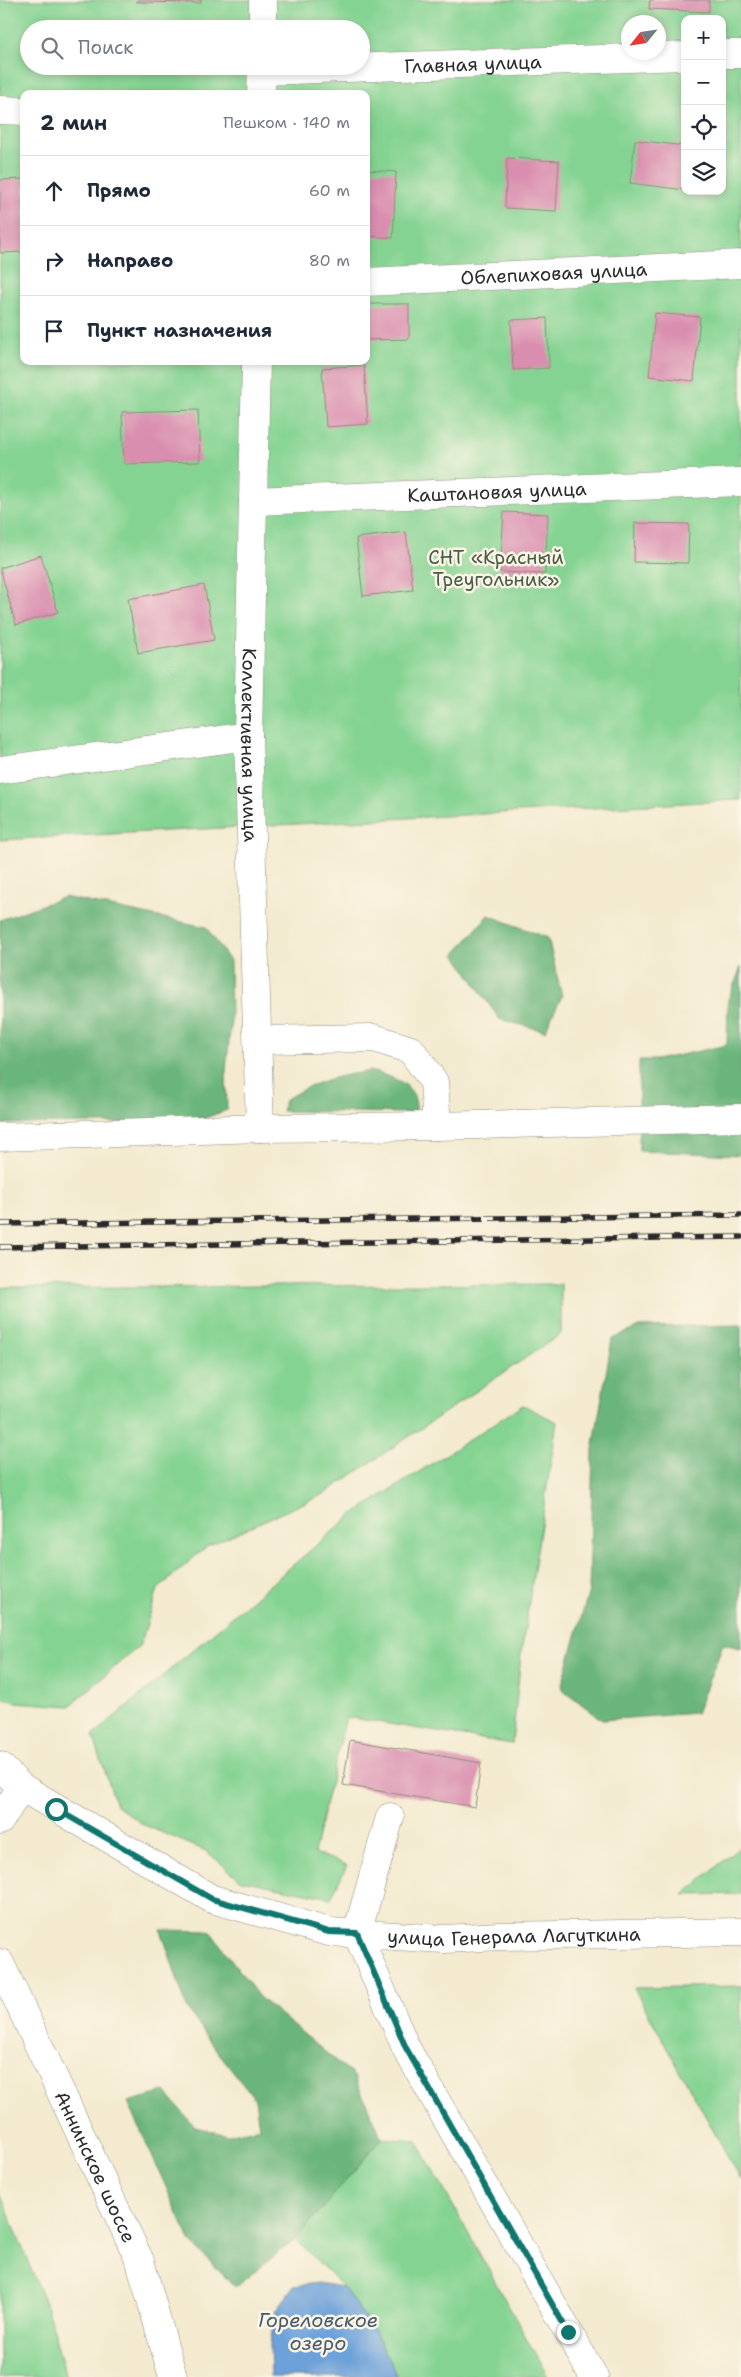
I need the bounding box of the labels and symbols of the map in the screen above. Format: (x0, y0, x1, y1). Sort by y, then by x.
north arrow (621, 15, 666, 60)
street label: Главная улица (404, 49, 542, 79)
street label: Облепиховая улица (460, 257, 648, 290)
street label: Каштановая улица (407, 476, 587, 508)
park label: СНТ «Красный Треугольник» (428, 545, 564, 592)
street label: Коллективная улица (235, 648, 263, 842)
route start (45, 1798, 68, 1821)
street label: улица Генерала Лагуткина (387, 1922, 641, 1952)
street label: Аннинское шоссе (49, 2087, 142, 2247)
water label: Гореловское озеро (258, 2307, 378, 2356)
route end (557, 2321, 580, 2344)

